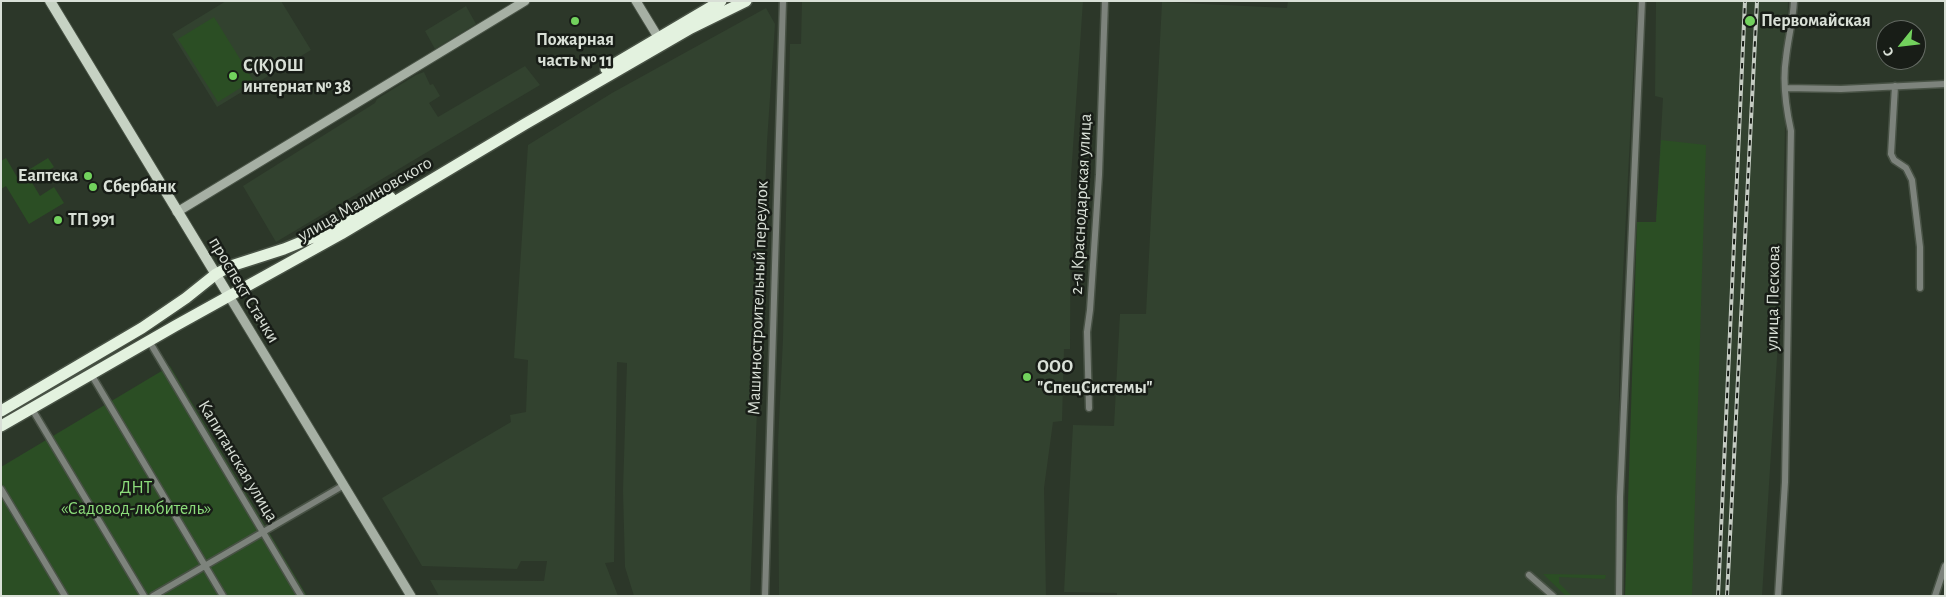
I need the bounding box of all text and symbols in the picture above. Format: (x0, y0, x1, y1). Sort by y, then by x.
place label: Первомайская (1761, 10, 1871, 32)
marker: Первомайская (1743, 14, 1757, 28)
marker: Пожарная часть № 11 (569, 15, 581, 27)
north arrow (1876, 20, 1926, 70)
place label: Пожарная часть № 11 (536, 29, 614, 72)
text: С (1881, 45, 1897, 59)
place label: С(К)ОШ интернат № 38 (243, 55, 351, 98)
marker: С(К)ОШ интернат № 38 (227, 70, 239, 82)
street label: 2-я Краснодарская улица (1065, 113, 1097, 295)
street label: улица Малиновского (294, 152, 436, 246)
place label: Еаптека (18, 165, 78, 187)
marker: Еаптека (82, 170, 94, 182)
place label: Сбербанк (103, 176, 176, 198)
marker: Сбербанк (87, 181, 99, 193)
street label: Машиностроительный переулок (743, 181, 773, 415)
place label: ТП 991 (68, 209, 116, 231)
marker: ТП 991 (52, 214, 64, 226)
street label: проспект Стачки (204, 233, 284, 347)
street label: улица Пескова (1761, 245, 1785, 351)
place label: ООО "СпецСистемы" (1037, 356, 1153, 398)
marker: ООО "СпецСистемы" (1021, 371, 1033, 383)
street label: Капитанская улица (193, 396, 283, 526)
park label: ДНТ «Садовод-любитель» (61, 477, 211, 520)

